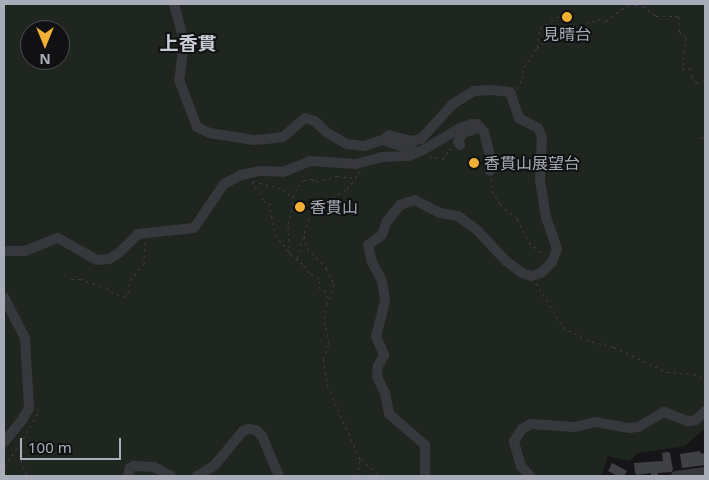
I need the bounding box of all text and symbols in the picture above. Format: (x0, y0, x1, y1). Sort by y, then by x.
marker: 見晴台 (561, 11, 573, 23)
north arrow (20, 20, 70, 70)
place label: 見晴台 (543, 24, 591, 44)
district label: 上香貫 (160, 33, 216, 55)
text: N (39, 50, 51, 69)
place label: 香貫山展望台 (484, 153, 580, 173)
marker: 香貫山展望台 (468, 157, 480, 169)
place label: 香貫山 (310, 197, 358, 217)
marker: 香貫山 (294, 201, 306, 213)
scale bar (22, 428, 124, 460)
text: 100 m (28, 437, 72, 457)

